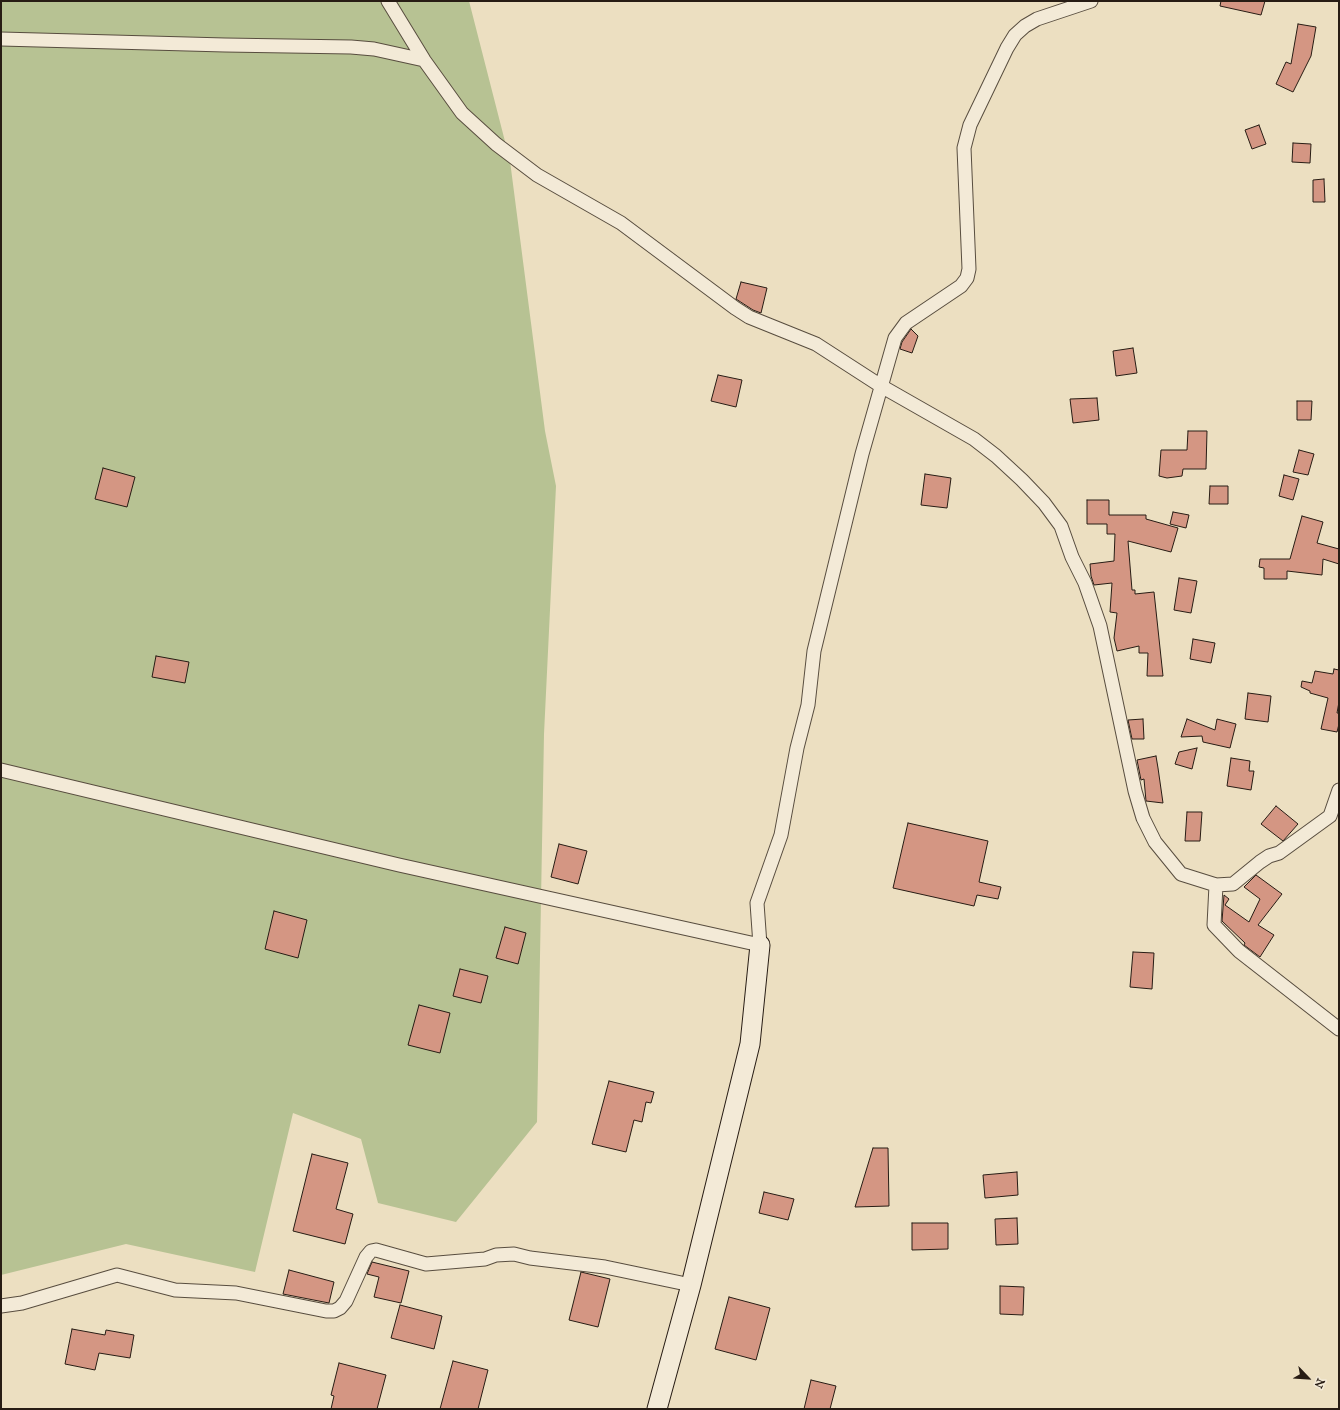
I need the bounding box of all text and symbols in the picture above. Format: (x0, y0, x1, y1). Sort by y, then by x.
north arrow (1288, 1358, 1328, 1398)
text: N (1311, 1376, 1327, 1390)

